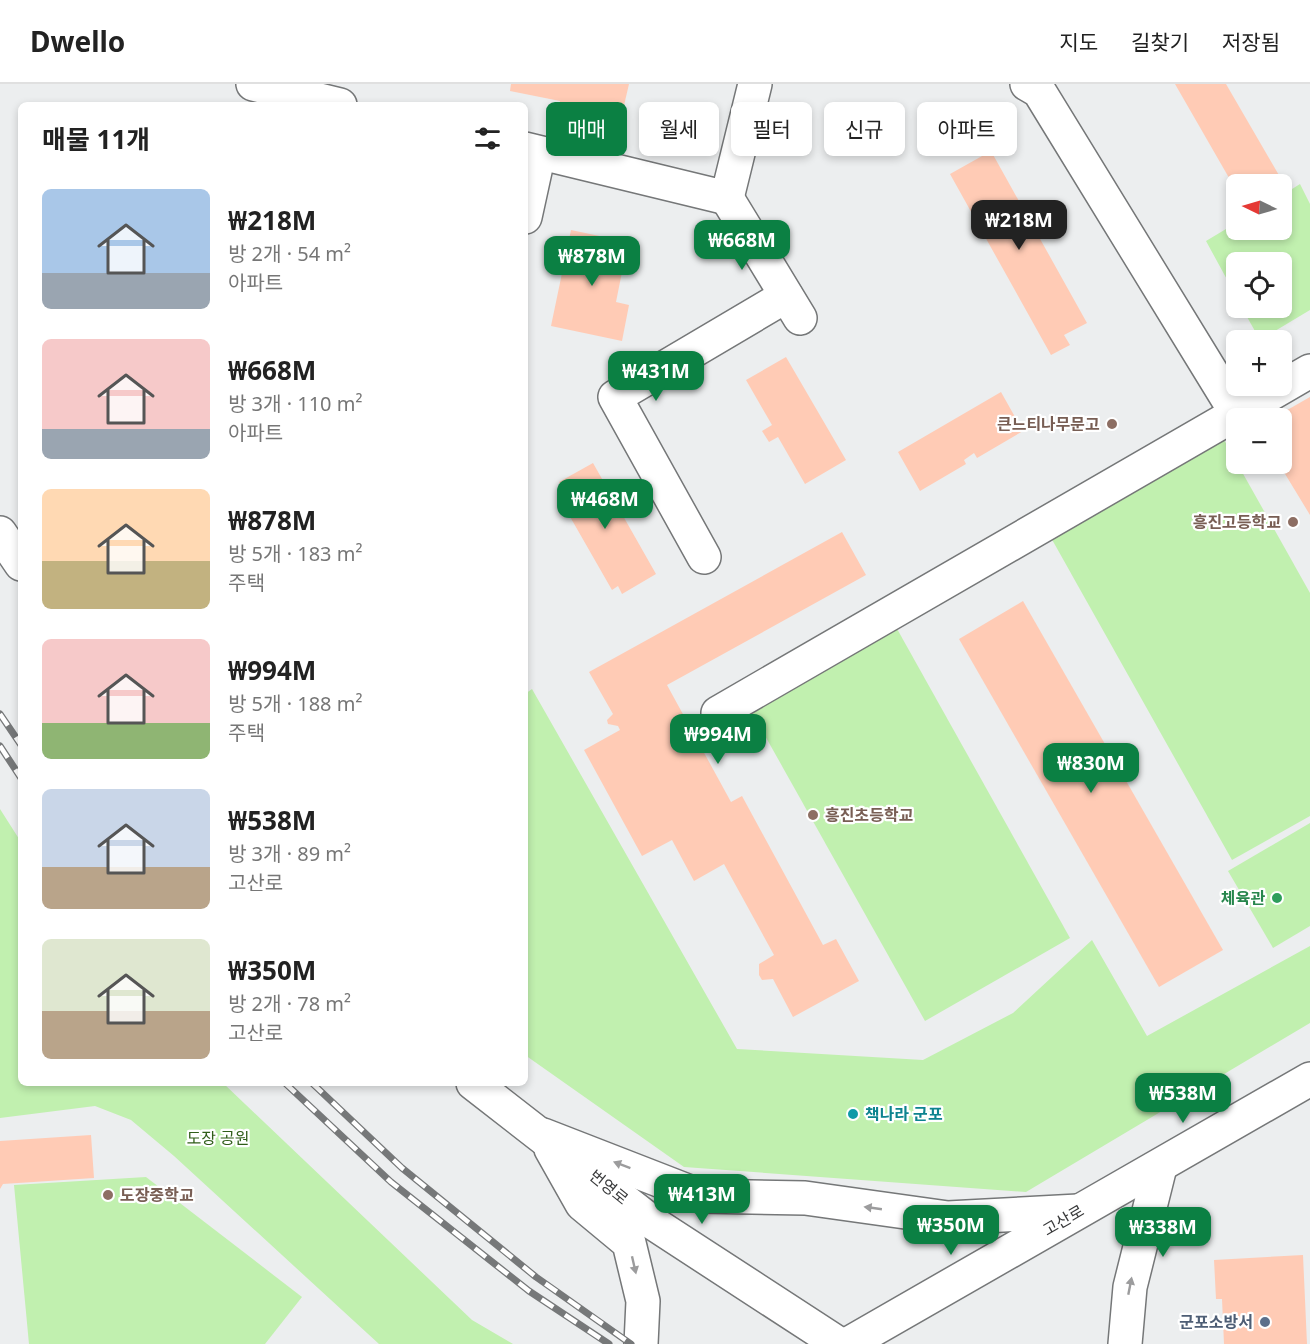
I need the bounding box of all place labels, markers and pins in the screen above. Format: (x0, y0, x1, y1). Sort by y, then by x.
pin: ₩218M (977, 200, 1061, 251)
pin: ₩668M (700, 220, 784, 271)
pin: ₩878M (550, 236, 634, 287)
pin: ₩431M (614, 351, 698, 402)
place label: 큰느티나무문고 (997, 413, 1100, 435)
marker: 큰느티나무문고 (1105, 417, 1119, 431)
pin: ₩468M (563, 479, 647, 530)
place label: 흥진고등학교 (1193, 511, 1281, 533)
marker: 흥진고등학교 (1286, 515, 1300, 529)
pin: ₩994M (676, 714, 760, 765)
pin: ₩830M (1049, 743, 1133, 794)
place label: 흥진초등학교 (825, 804, 914, 826)
marker: 흥진초등학교 (806, 808, 820, 822)
place label: 체육관 (1221, 887, 1265, 909)
marker: 체육관 (1270, 891, 1284, 905)
pin: ₩538M (1141, 1073, 1225, 1124)
place label: 책나라 군포 (865, 1103, 943, 1125)
marker: 책나라 군포 (846, 1107, 860, 1121)
pin: ₩413M (660, 1174, 744, 1225)
place label: 도장중학교 (120, 1184, 194, 1206)
marker: 도장중학교 (101, 1188, 115, 1202)
pin: ₩350M (909, 1205, 993, 1256)
pin: ₩338M (1121, 1207, 1205, 1258)
place label: 군포소방서 (1179, 1311, 1253, 1333)
marker: 군포소방서 (1258, 1315, 1272, 1329)

